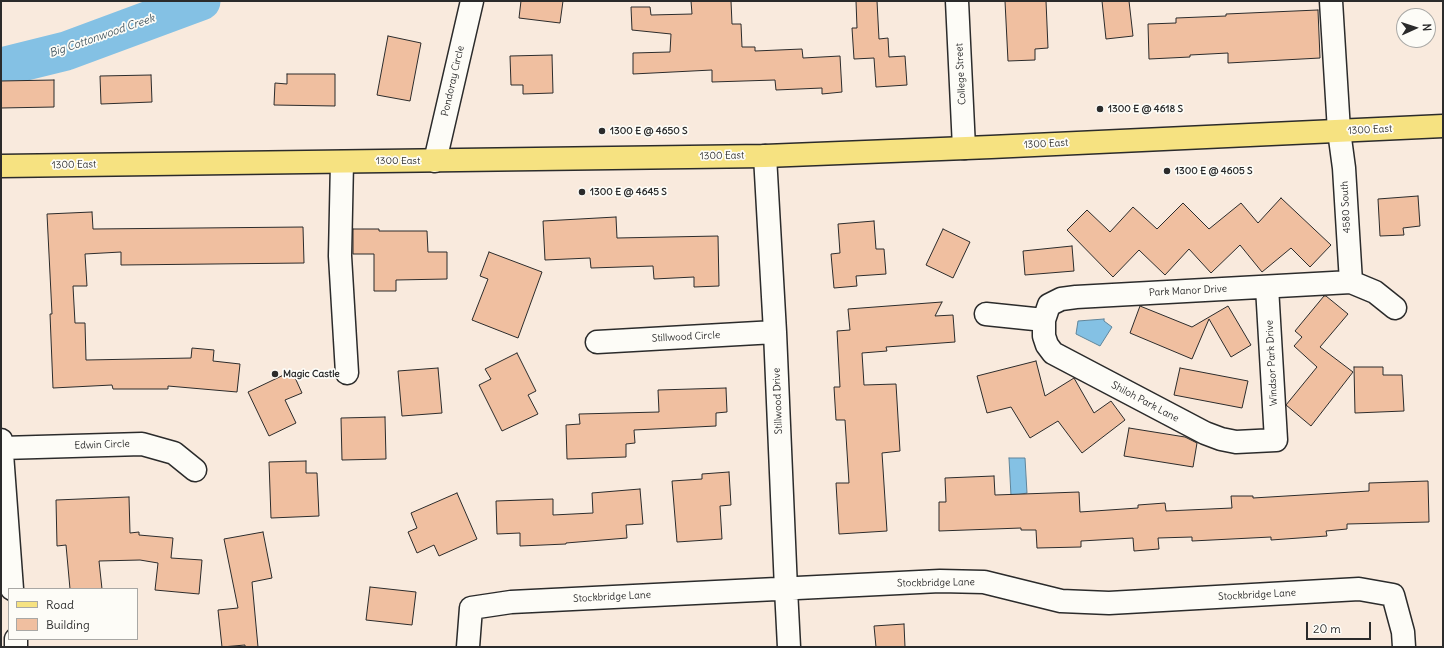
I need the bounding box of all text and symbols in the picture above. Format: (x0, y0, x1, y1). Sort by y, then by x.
north arrow (1396, 8, 1436, 48)
water label: Big Cottonwood Creek (48, 12, 156, 60)
text: N (1420, 23, 1434, 32)
street label: College Street (953, 43, 969, 105)
street label: Pondoray Circle (439, 45, 467, 117)
place label: 1300 E @ 4618 S (1108, 103, 1183, 115)
marker: 1300 E @ 4618 S (1095, 104, 1105, 114)
street label: 1300 East (1347, 123, 1393, 137)
place label: 1300 E @ 4650 S (610, 125, 688, 137)
marker: 1300 E @ 4650 S (597, 126, 607, 136)
street label: 1300 East (1023, 137, 1069, 151)
street label: 1300 East (700, 150, 744, 162)
street label: 1300 East (376, 155, 420, 167)
street label: 1300 East (52, 159, 96, 171)
place label: 1300 E @ 4605 S (1175, 165, 1253, 177)
marker: 1300 E @ 4605 S (1162, 166, 1172, 176)
street label: 4580 South (1339, 181, 1353, 233)
place label: 1300 E @ 4645 S (590, 186, 667, 198)
marker: 1300 E @ 4645 S (577, 187, 587, 197)
street label: Park Manor Drive (1149, 283, 1227, 299)
street label: Windsor Park Drive (1264, 320, 1280, 406)
street label: Stillwood Circle (652, 329, 720, 345)
place label: Magic Castle (283, 368, 340, 380)
street label: Stillwood Drive (771, 368, 785, 434)
marker: Magic Castle (270, 369, 280, 379)
street label: Shiloh Park Lane (1109, 379, 1181, 425)
street label: Edwin Circle (74, 438, 130, 452)
street label: Stockbridge Lane (897, 576, 975, 590)
street label: Stockbridge Lane (1218, 587, 1296, 603)
legend (8, 588, 138, 640)
street label: Stockbridge Lane (573, 589, 651, 605)
text: Road (46, 597, 74, 612)
scale bar (1308, 614, 1373, 640)
text: Building (46, 617, 90, 632)
text: 20 m (1313, 621, 1341, 636)

